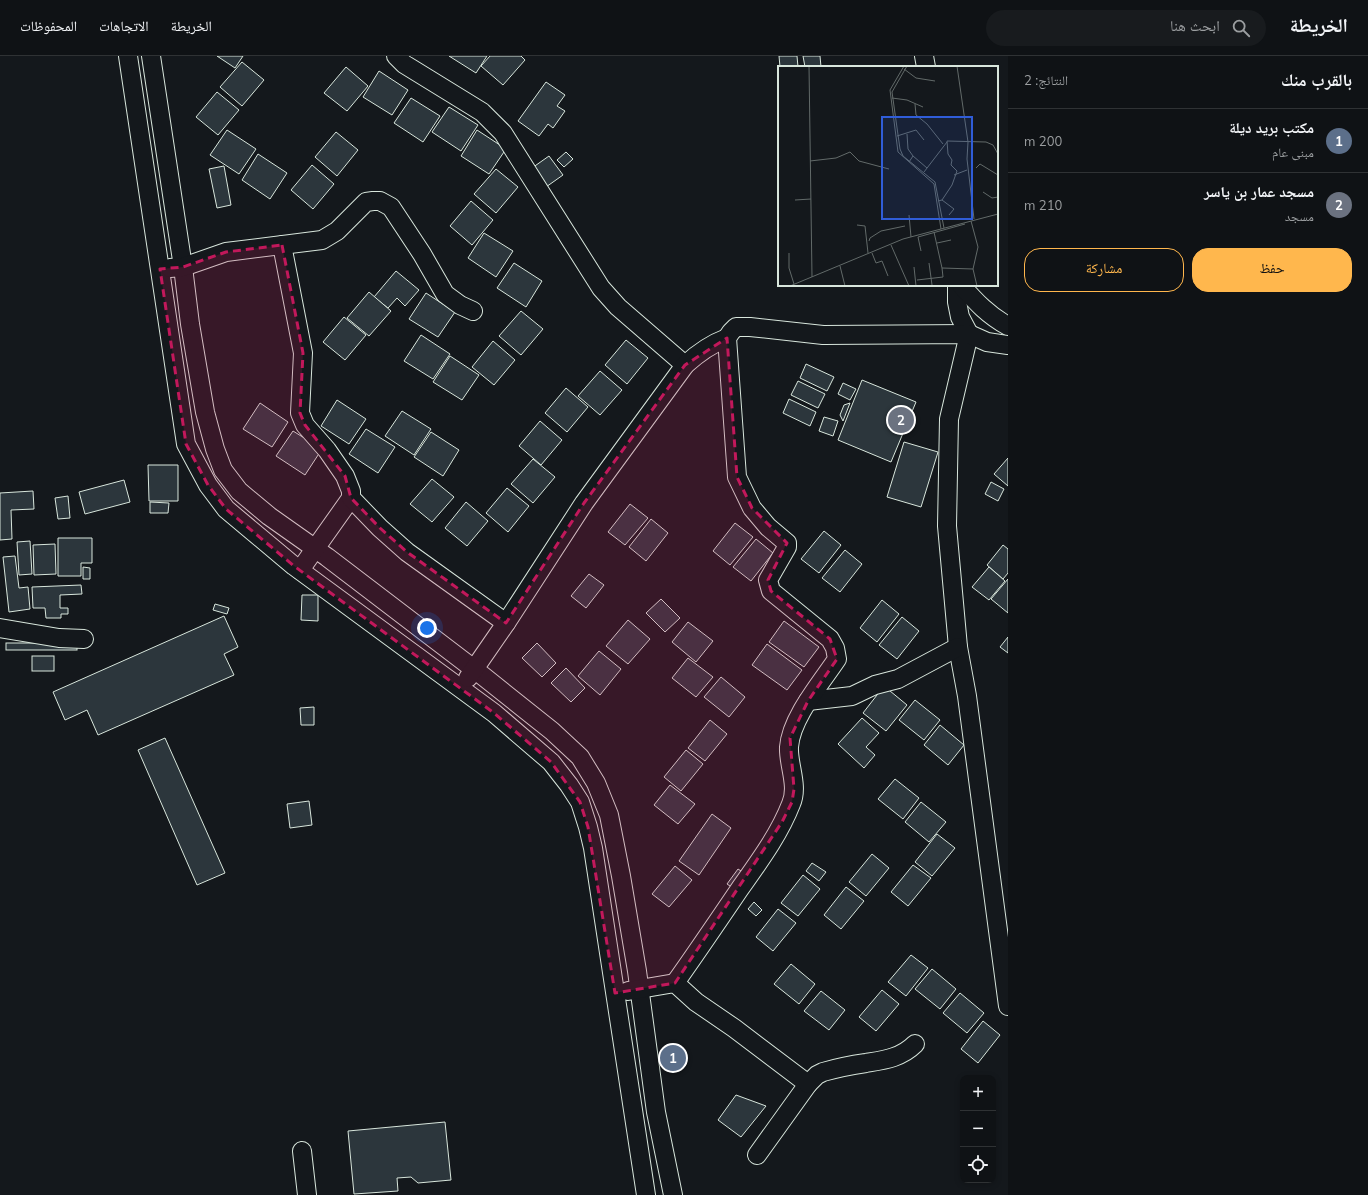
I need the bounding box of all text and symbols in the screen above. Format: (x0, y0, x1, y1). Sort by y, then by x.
search box (986, 10, 1266, 46)
text: الخريطة (1290, 13, 1348, 37)
text: ابحث هنا (1170, 16, 1220, 35)
text: المحفوظات (20, 17, 77, 35)
text: الاتجاهات (99, 17, 149, 35)
text: الخريطة (171, 17, 212, 35)
icon: search (1230, 17, 1252, 39)
inset map (778, 66, 998, 286)
text: بالقرب منك (1281, 69, 1352, 90)
text: النتائج: 2 (1024, 72, 1068, 88)
text: مكتب بريد ديلة (1229, 118, 1314, 137)
text: 200 m (1024, 133, 1062, 149)
text: 1 (1335, 133, 1343, 149)
text: مبنى عام (1272, 144, 1314, 160)
text: مسجد عمار بن ياسر (1204, 182, 1314, 201)
text: 210 m (1024, 197, 1062, 213)
text: 2 (1335, 197, 1343, 213)
text: مسجد (1285, 208, 1314, 224)
button: مشاركة (1024, 248, 1184, 292)
button: حفظ (1192, 248, 1352, 292)
pin: 2 (888, 405, 914, 435)
your location (417, 618, 437, 638)
pin: 1 (660, 1043, 686, 1073)
map controls (960, 1075, 996, 1183)
button: + (960, 1075, 996, 1111)
button: − (960, 1111, 996, 1147)
button: locate (960, 1147, 996, 1183)

